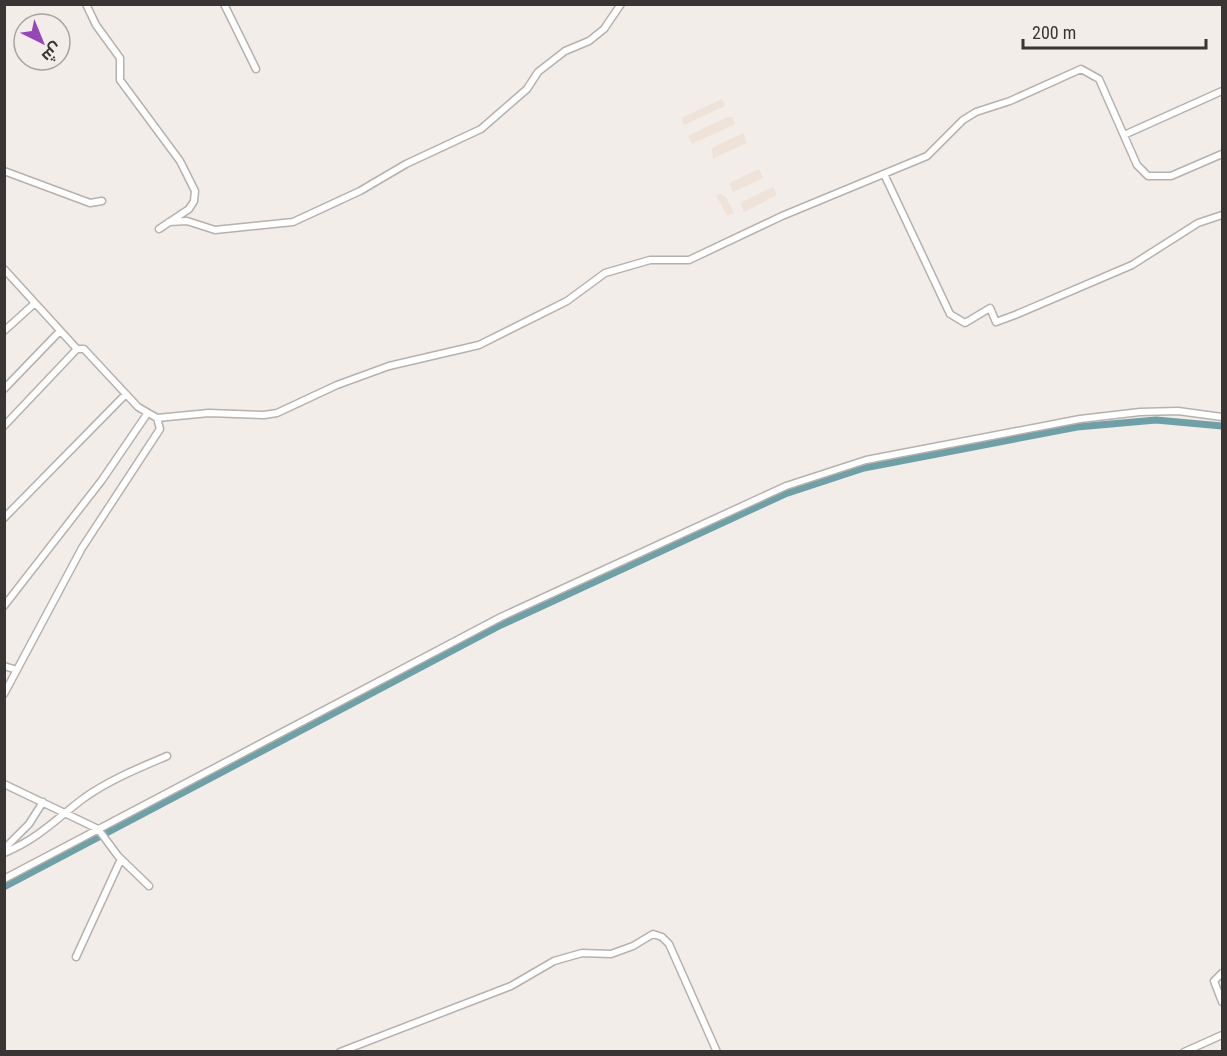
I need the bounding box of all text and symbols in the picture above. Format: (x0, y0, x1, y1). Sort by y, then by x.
north arrow (12, 12, 72, 72)
scale bar (1023, 12, 1206, 50)
text: 200 m (1032, 22, 1076, 43)
text: ش (38, 39, 66, 67)

